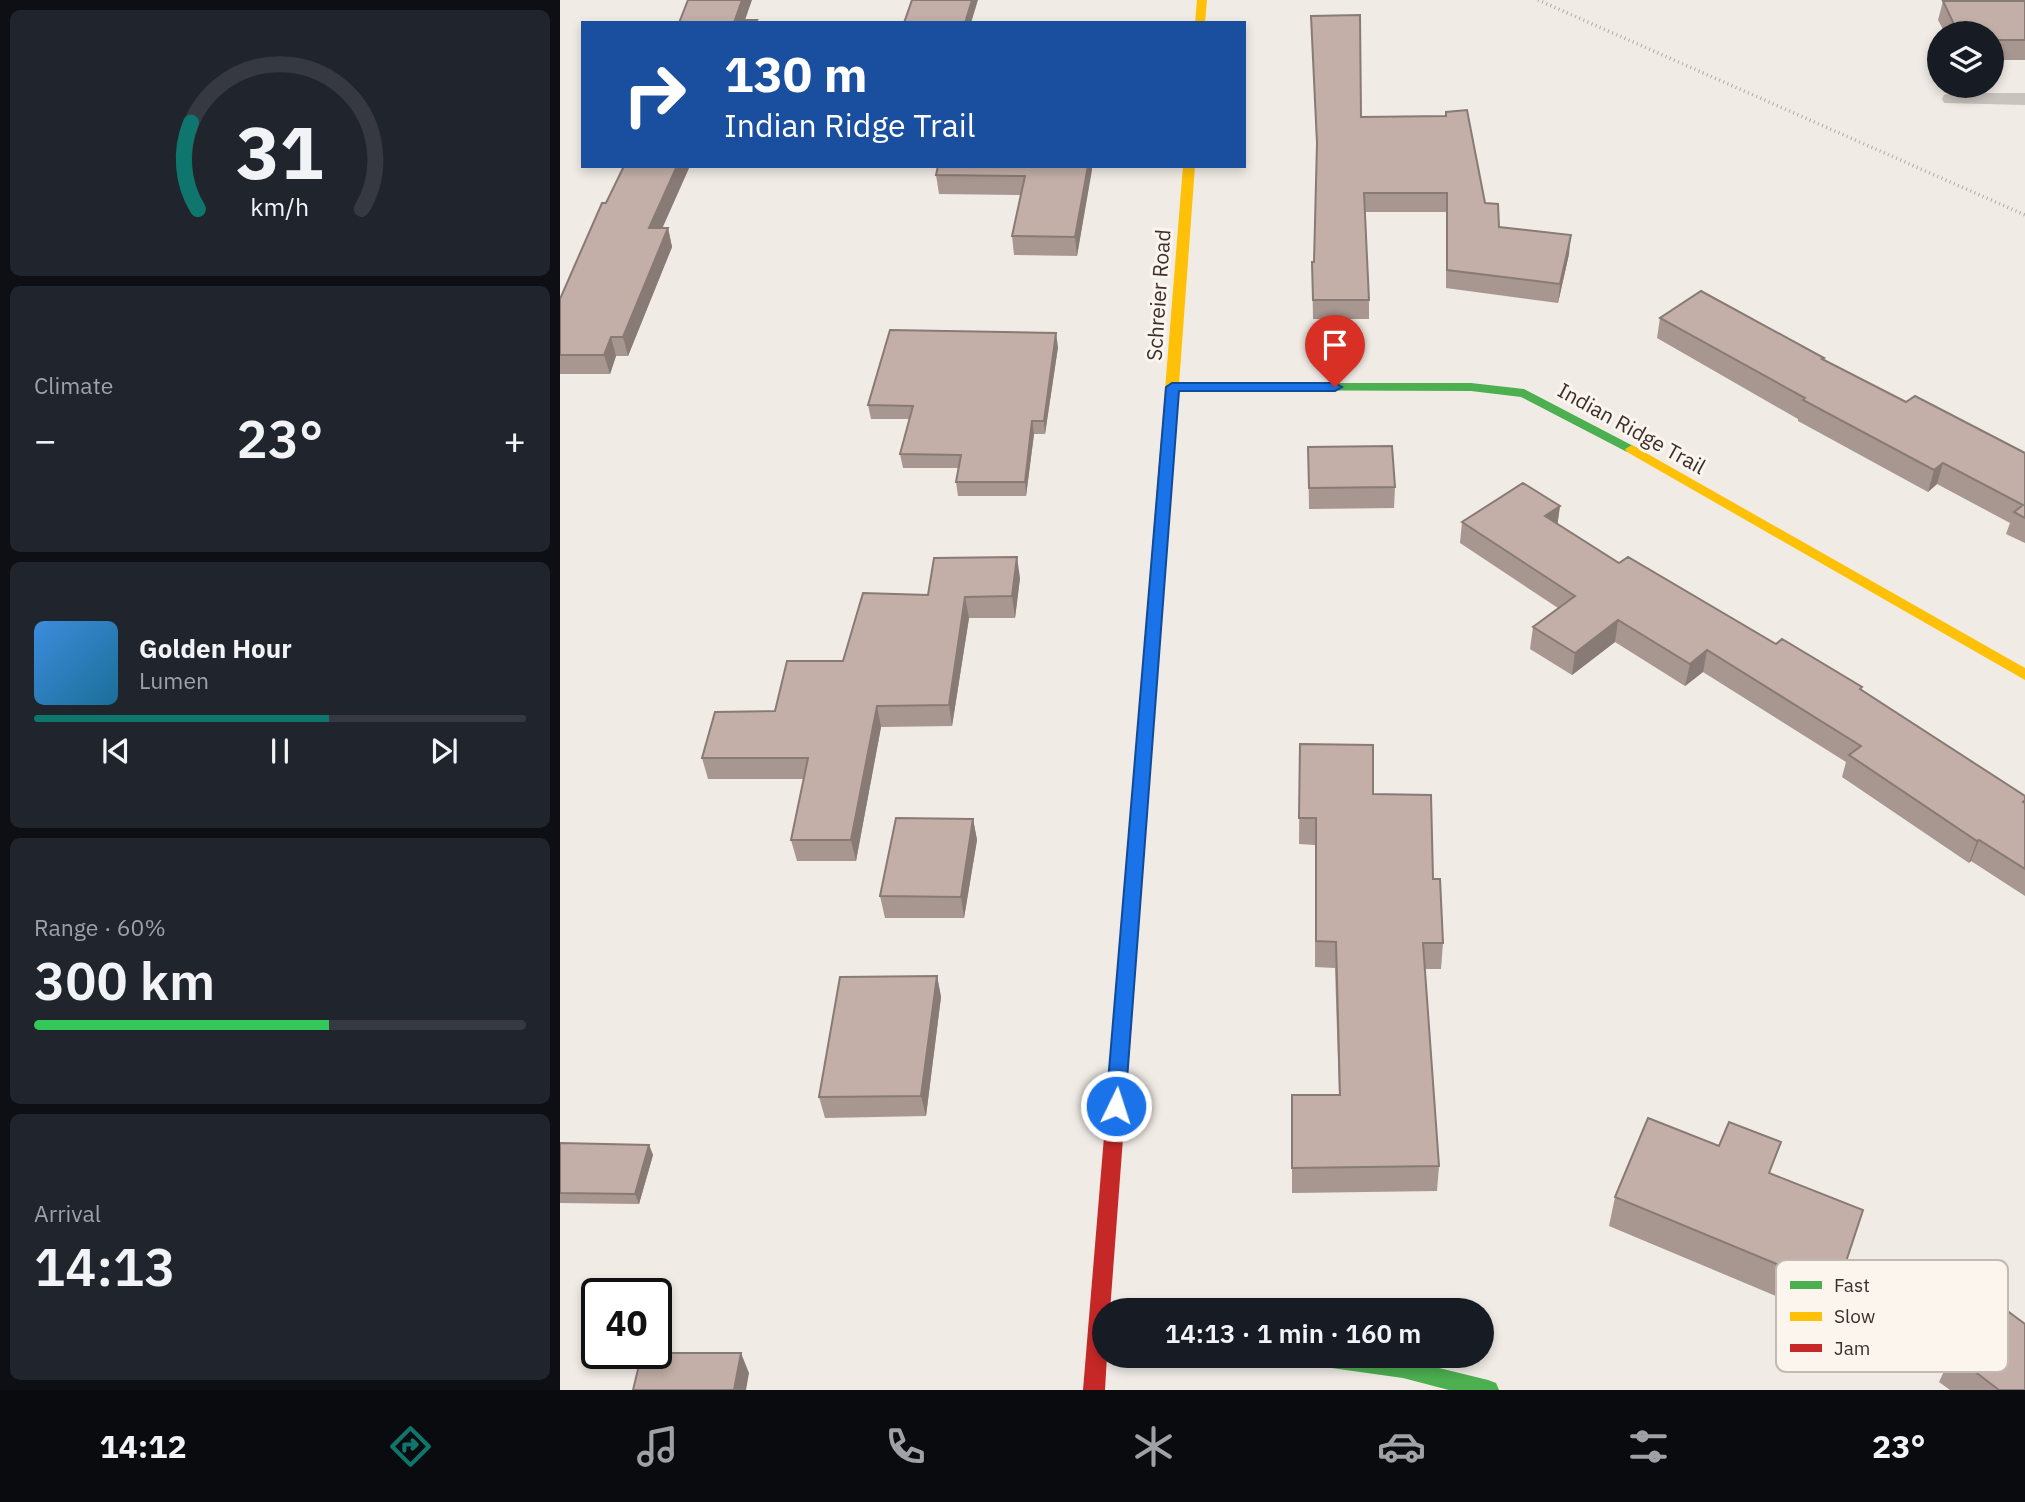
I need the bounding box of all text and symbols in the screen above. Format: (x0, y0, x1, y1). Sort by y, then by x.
map controls (1927, 21, 2004, 98)
button: layers (1927, 21, 2004, 98)
text: 130 m (724, 42, 868, 105)
icon: right (609, 49, 700, 140)
text: 31 (236, 104, 324, 199)
text: Indian Ridge Trail (724, 104, 976, 146)
text: km/h (251, 190, 309, 223)
street label: Schreier Road (1139, 228, 1177, 362)
pin (1305, 315, 1365, 387)
icon: arrive (1316, 326, 1354, 364)
text: Climate (34, 370, 113, 400)
street label: Indian Ridge Trail (1553, 376, 1711, 480)
text: 23° (237, 405, 323, 472)
text: − (34, 415, 57, 464)
text: + (503, 415, 526, 464)
text: Golden Hour (139, 631, 292, 665)
text: Lumen (139, 665, 209, 695)
icon: previous (97, 732, 135, 770)
icon: pause (261, 732, 299, 770)
icon: next (425, 732, 463, 770)
text: Range · 60% (34, 912, 166, 942)
text: 300 km (34, 947, 215, 1014)
position arrow (1079, 1069, 1153, 1143)
text: Arrival (34, 1198, 101, 1228)
text: 14:13 (34, 1233, 175, 1300)
legend (1776, 1260, 2008, 1372)
text: Fast (1834, 1273, 1870, 1297)
speed limit sign: 40 (581, 1278, 672, 1369)
text: Slow (1834, 1304, 1875, 1328)
text: 14:13 · 1 min · 160 m (1165, 1316, 1421, 1350)
text: Jam (1834, 1336, 1870, 1360)
icon: directions (386, 1422, 435, 1471)
icon: music (633, 1422, 682, 1471)
icon: phone (881, 1422, 930, 1471)
icon: climate (1129, 1422, 1178, 1471)
icon: car (1377, 1422, 1426, 1471)
icon: filters (1624, 1422, 1673, 1471)
text: 14:12 (99, 1425, 187, 1467)
text: 23° (1872, 1425, 1926, 1467)

